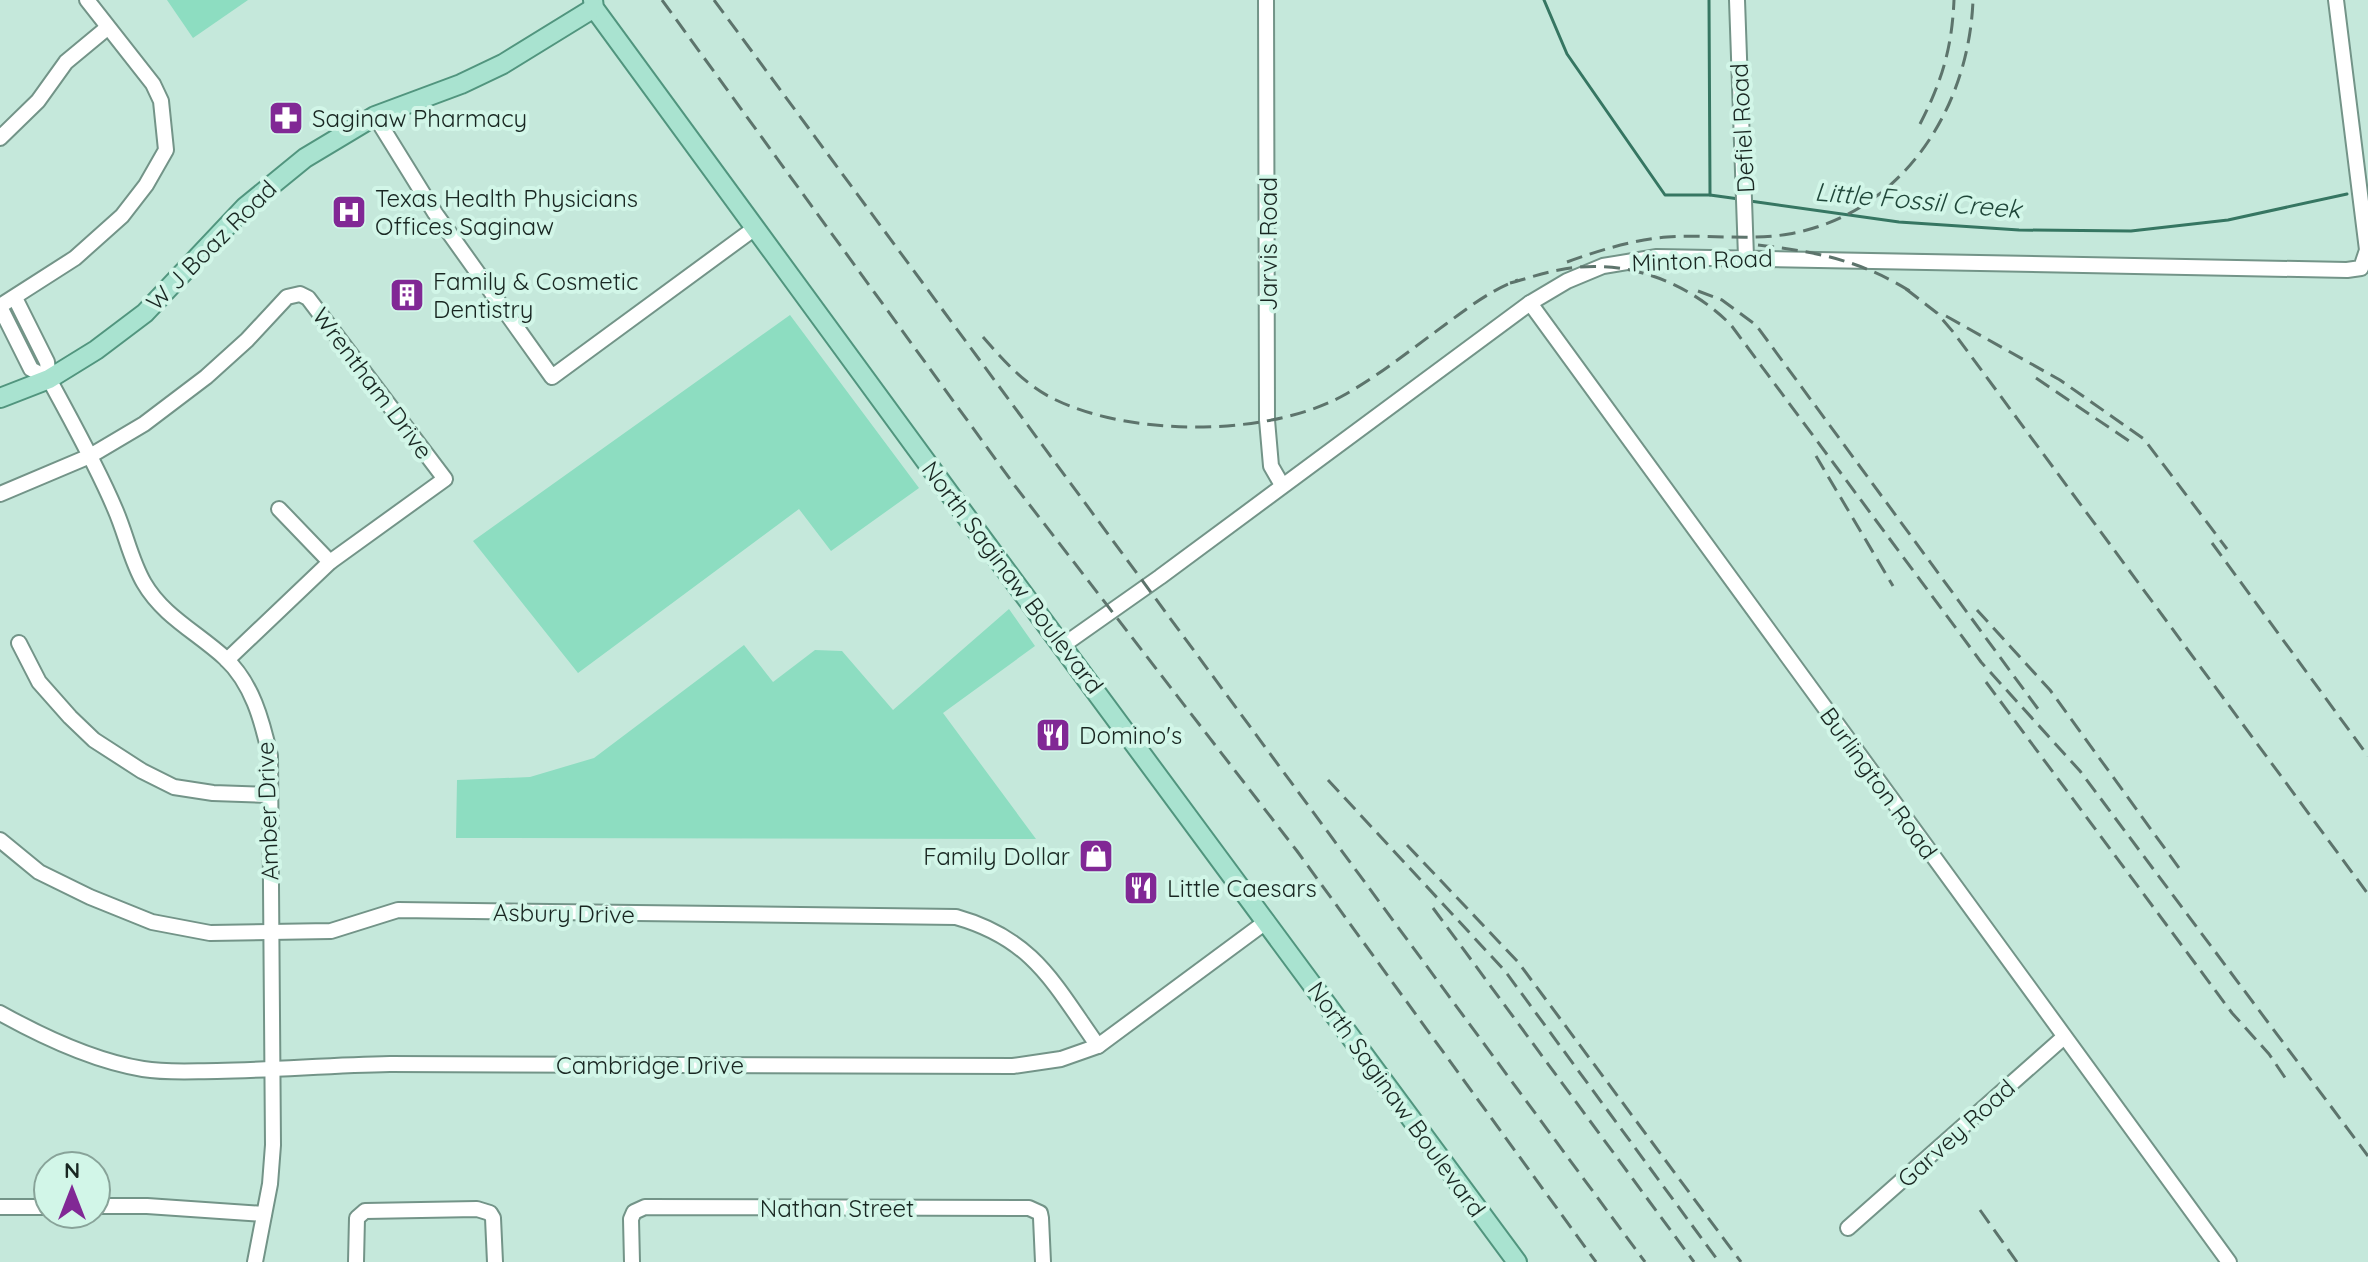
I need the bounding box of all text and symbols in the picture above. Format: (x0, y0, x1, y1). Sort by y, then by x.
street label: Defiel Road (1724, 62, 1760, 194)
pharmacy icon: Saginaw Pharmacy (267, 99, 305, 137)
place label: Saginaw Pharmacy (312, 103, 527, 133)
street label: W J Boaz Road (139, 173, 283, 317)
water label: Little Fossil Creek (1813, 175, 2025, 226)
street label: Jarvis Road (1253, 177, 1283, 311)
place label: Texas Health Physicians Offices Saginaw (375, 183, 638, 241)
hospital icon: Texas Health Physicians Offices Saginaw (330, 193, 368, 231)
street label: Minton Road (1631, 243, 1773, 277)
place label: Family & Cosmetic Dentistry (433, 266, 638, 324)
building icon: Family & Cosmetic Dentistry (388, 276, 426, 314)
street label: Wrentham Drive (306, 301, 440, 465)
street label: North Saginaw Boulevard (916, 455, 1110, 699)
street label: Burlington Road (1814, 701, 1944, 865)
restaurant icon: Domino's (1034, 716, 1072, 754)
place label: Domino's (1079, 720, 1182, 750)
street label: Amber Drive (250, 741, 284, 881)
shop icon: Family Dollar (1077, 837, 1115, 875)
place label: Family Dollar (923, 841, 1070, 871)
restaurant icon: Little Caesars (1122, 869, 1160, 907)
place label: Little Caesars (1167, 873, 1317, 903)
street label: Asbury Drive (493, 897, 635, 929)
street label: North Saginaw Boulevard (1302, 976, 1492, 1222)
street label: Cambridge Drive (556, 1050, 744, 1080)
street label: Garvey Road (1891, 1072, 2021, 1194)
north arrow (32, 1150, 112, 1230)
text: N (64, 1156, 80, 1184)
street label: Nathan Street (760, 1193, 914, 1223)

